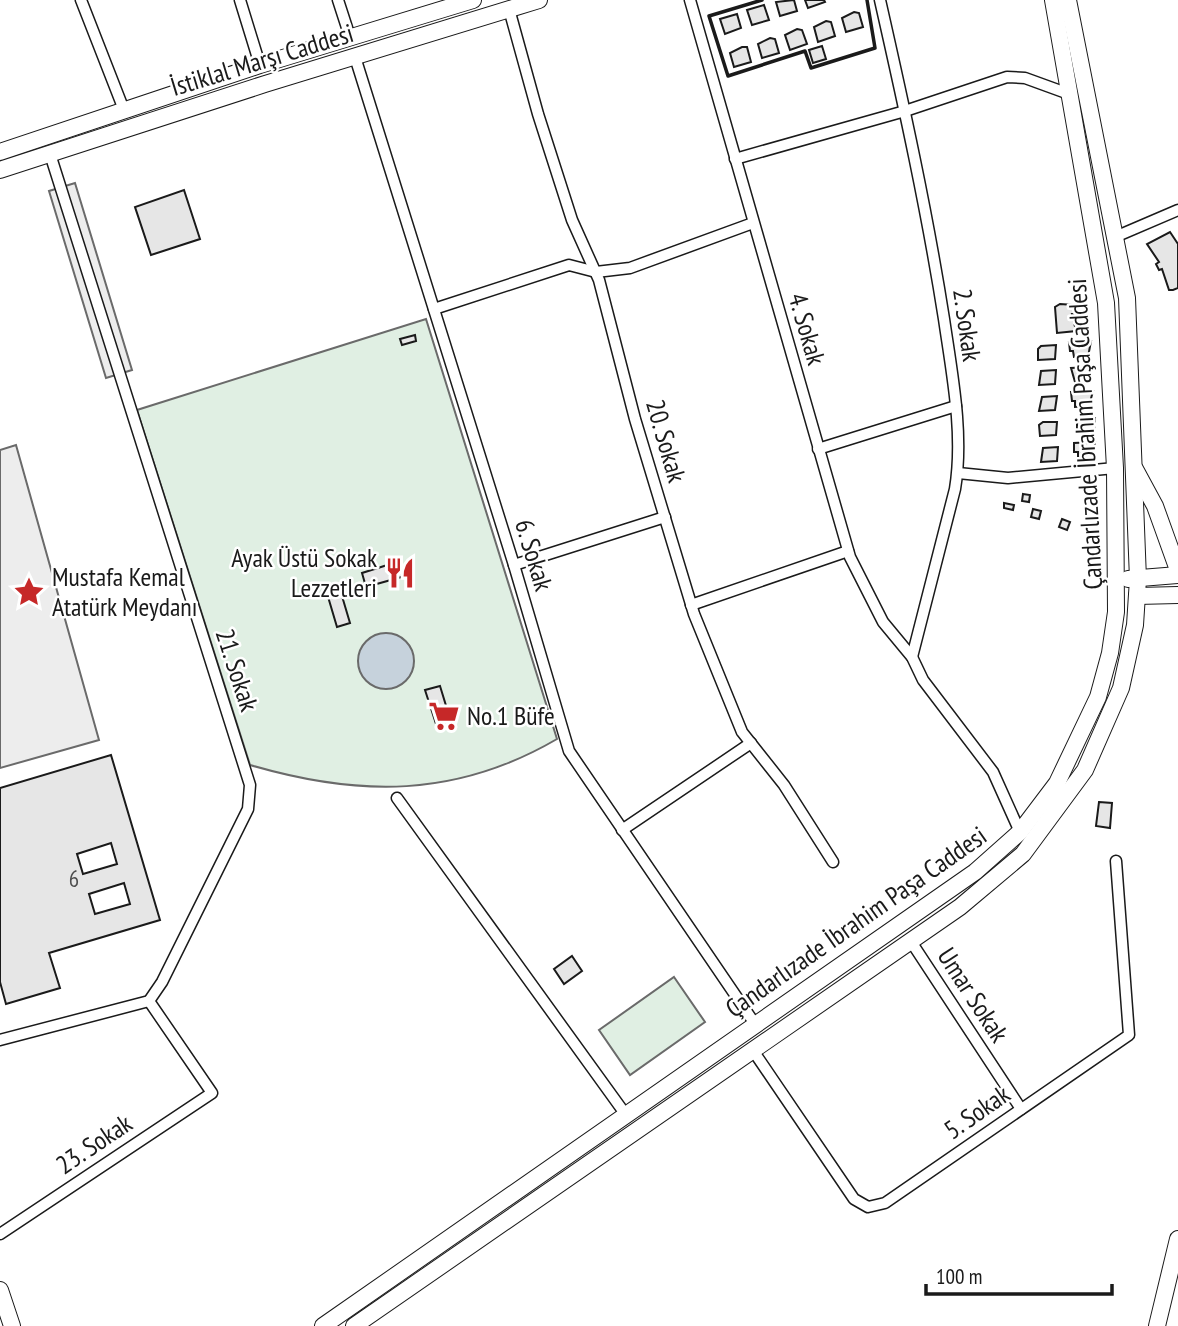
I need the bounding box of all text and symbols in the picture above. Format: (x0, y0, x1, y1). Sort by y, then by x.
street label: İstiklal Marşı Caddesi (166, 16, 357, 103)
street label: Çandarlızade İbrahim Paşa Caddesi (1060, 278, 1109, 590)
street label: 2. Sokak (946, 286, 989, 363)
street label: 4. Sokak (782, 289, 833, 369)
street label: 20. Sokak (639, 396, 694, 486)
street label: 6. Sokak (508, 515, 561, 595)
place label: Ayak Üstü Sokak Lezzetleri (231, 541, 377, 604)
restaurant icon: Ayak Üstü Sokak Lezzetleri (383, 556, 417, 590)
place label: Mustafa Kemal Atatürk Meydanı (52, 560, 197, 623)
place icon: Mustafa Kemal Atatürk Meydanı (12, 575, 46, 609)
street label: 21. Sokak (209, 624, 266, 715)
supermarket icon: No.1 Büfe (427, 699, 461, 733)
place label: No.1 Büfe (467, 699, 555, 732)
street label: Çandarlızade İbrahim Paşa Caddesi (719, 819, 993, 1024)
house number: 6 (69, 864, 79, 893)
street label: Umar Sokak (931, 941, 1016, 1048)
street label: 5. Sokak (937, 1077, 1016, 1146)
street label: 23. Sokak (49, 1106, 138, 1181)
scale bar (926, 1252, 1112, 1296)
text: 100 m (936, 1263, 982, 1290)

